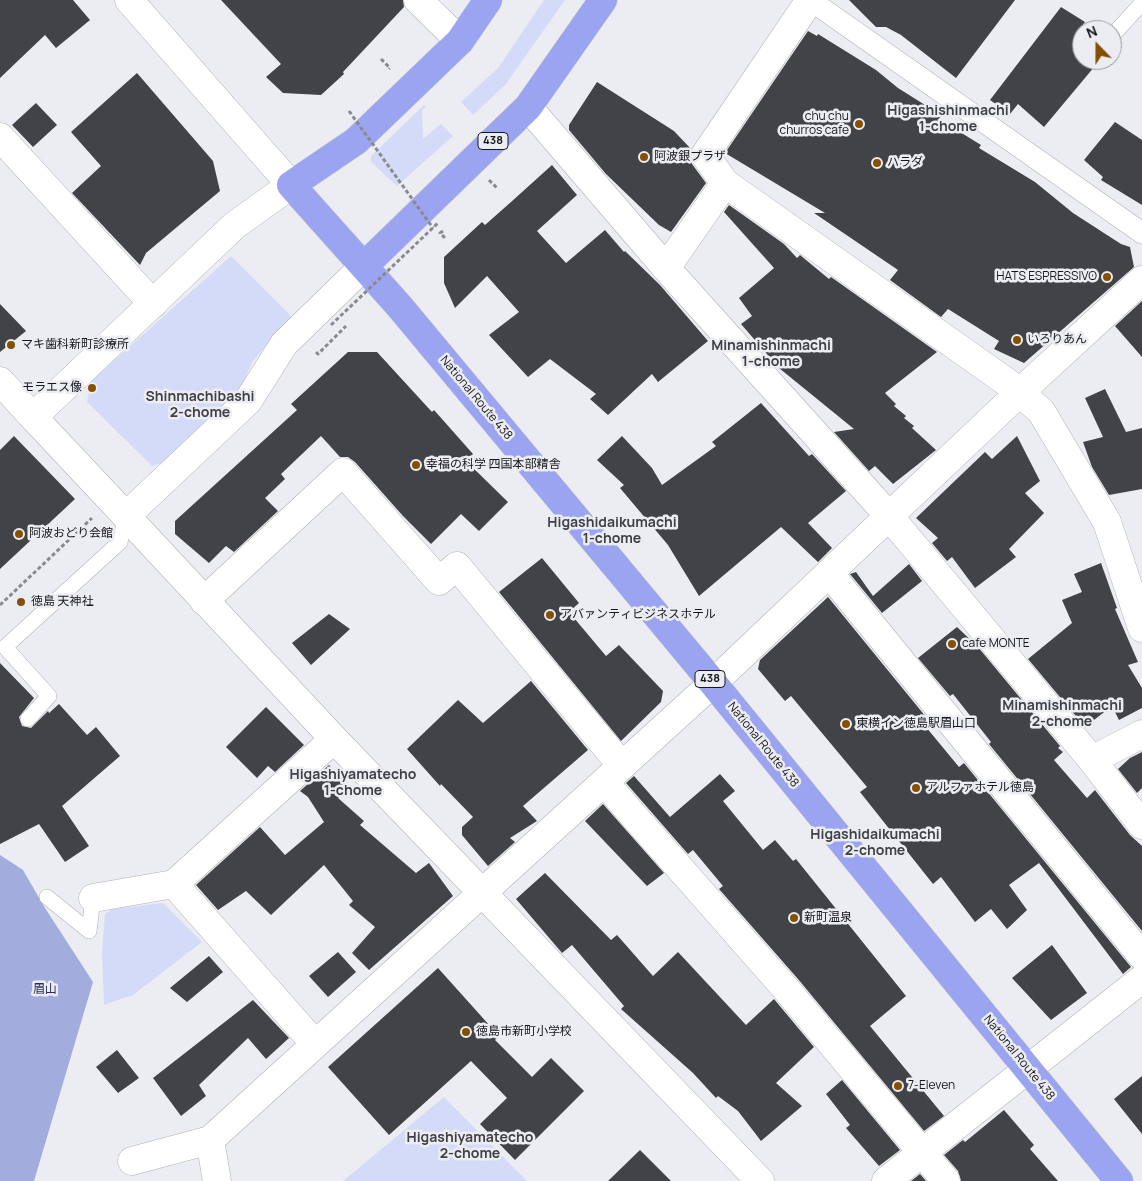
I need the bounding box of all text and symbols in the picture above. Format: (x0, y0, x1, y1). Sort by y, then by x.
north arrow (1072, 20, 1122, 70)
text: N (1083, 21, 1100, 42)
district label: Higashishinmachi 1-chome (887, 103, 1009, 136)
place label: chu chu churros cafe (780, 110, 849, 138)
marker: chu chu churros cafe (853, 118, 865, 130)
road number: 438 (478, 132, 508, 150)
place label: 阿波銀プラザ (654, 150, 726, 164)
marker: 阿波銀プラザ (638, 151, 650, 163)
place label: ハラダ (887, 156, 923, 170)
marker: ハラダ (871, 157, 883, 169)
place label: HATS ESPRESSIVO (996, 270, 1097, 284)
marker: HATS ESPRESSIVO (1101, 271, 1113, 283)
place label: いろりあん (1027, 333, 1087, 347)
marker: いろりあん (1011, 334, 1023, 346)
place label: マキ歯科新町診療所 (21, 338, 129, 352)
district label: Minamishinmachi 1-chome (711, 338, 831, 371)
marker: マキ歯科新町診療所 (5, 339, 17, 351)
street label: National Route 438 (437, 353, 515, 443)
place label: モラエス像 (22, 381, 82, 395)
marker: モラエス像 (86, 382, 98, 394)
district label: Shinmachibashi 2-chome (146, 389, 254, 422)
place label: 幸福の科学 四国本部精舎 (426, 458, 560, 472)
marker: 幸福の科学 四国本部精舎 (410, 459, 422, 471)
district label: Higashidaikumachi 1-chome (547, 515, 677, 548)
place label: 阿波おどり会館 (29, 527, 113, 541)
marker: 阿波おどり会館 (13, 528, 25, 540)
place label: 徳島 天神社 (31, 595, 93, 609)
marker: 徳島 天神社 (15, 596, 27, 608)
place label: アバァンティビジネスホテル (560, 608, 716, 622)
marker: アバァンティビジネスホテル (544, 609, 556, 621)
place label: cafe MONTE (962, 637, 1030, 651)
marker: cafe MONTE (946, 638, 958, 650)
road number: 438 (695, 671, 725, 688)
district label: Minamishinmachi 2-chome (1002, 698, 1122, 730)
street label: National Route 438 (724, 700, 802, 790)
place label: 東横イン徳島駅眉山口 (856, 717, 976, 731)
marker: 東横イン徳島駅眉山口 (840, 718, 852, 730)
district label: Higashiyamatecho 1-chome (290, 767, 416, 800)
place label: アルファホテル徳島 (926, 781, 1034, 795)
marker: アルファホテル徳島 (910, 782, 922, 794)
district label: Higashidaikumachi 2-chome (810, 827, 940, 860)
place label: 新町温泉 (804, 911, 852, 925)
marker: 新町温泉 (788, 912, 800, 924)
park label: 眉山 (33, 983, 57, 997)
street label: National Route 438 (980, 1013, 1058, 1103)
place label: 徳島市新町小学校 (476, 1025, 572, 1039)
marker: 徳島市新町小学校 (460, 1026, 472, 1038)
place label: 7-Eleven (908, 1079, 955, 1093)
marker: 7-Eleven (892, 1080, 904, 1092)
district label: Higashiyamatecho 2-chome (407, 1130, 533, 1162)

